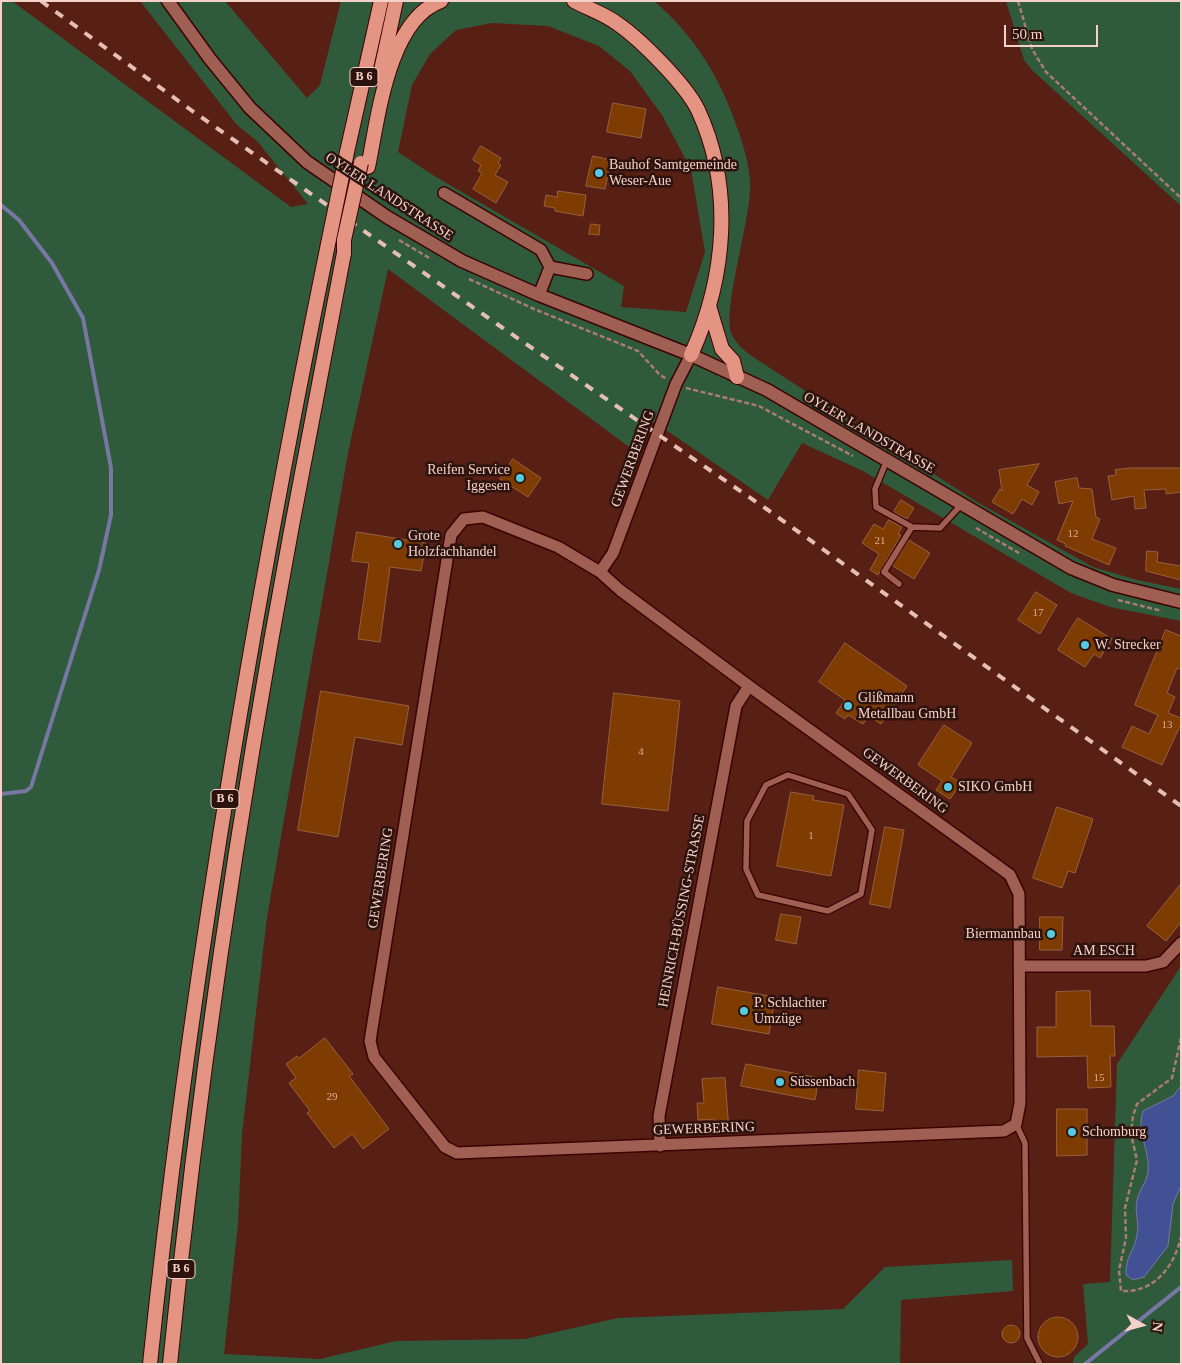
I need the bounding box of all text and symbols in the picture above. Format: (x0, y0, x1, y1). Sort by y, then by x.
scale bar (1007, 15, 1101, 47)
text: 50 m (1012, 26, 1042, 42)
road number: B 6 (350, 68, 378, 86)
street label: OYLER LANDSTRASSE (322, 149, 456, 245)
place label: Bauhof Samtgemeinde Weser-Aue (609, 157, 737, 190)
marker: Bauhof Samtgemeinde Weser-Aue (593, 167, 605, 179)
street label: OYLER LANDSTRASSE (800, 388, 938, 478)
street label: GEWERBERING (608, 408, 658, 510)
place label: Reifen Service Iggesen (427, 462, 510, 494)
marker: Reifen Service Iggesen (514, 472, 526, 484)
house number: 12 (1068, 527, 1078, 541)
place label: Grote Holzfachhandel (408, 528, 497, 560)
house number: 21 (874, 534, 886, 548)
marker: Grote Holzfachhandel (392, 538, 404, 550)
house number: 17 (1032, 606, 1044, 620)
place label: W. Strecker (1095, 637, 1161, 653)
marker: W. Strecker (1079, 639, 1091, 651)
place label: Glißmann Metallbau GmbH (858, 690, 956, 722)
marker: Glißmann Metallbau GmbH (842, 700, 854, 712)
house number: 13 (1162, 718, 1172, 732)
street label: GEWERBERING (859, 744, 951, 818)
house number: 4 (638, 745, 644, 759)
place label: SIKO GmbH (958, 779, 1032, 795)
marker: SIKO GmbH (942, 781, 954, 793)
road number: B 6 (211, 790, 239, 809)
street label: HEINRICH-BÜSSING-STRASSE (655, 813, 709, 1009)
street label: GEWERBERING (365, 826, 397, 930)
house number: 1 (808, 829, 814, 843)
place label: Biermannbau (966, 926, 1041, 942)
marker: Biermannbau (1045, 928, 1057, 940)
street label: AM ESCH (1073, 943, 1135, 959)
place label: P. Schlachter Umzüge (754, 995, 826, 1028)
marker: P. Schlachter Umzüge (738, 1005, 750, 1017)
house number: 15 (1094, 1071, 1104, 1085)
place label: Süssenbach (790, 1074, 855, 1090)
marker: Süssenbach (774, 1076, 786, 1088)
house number: 29 (327, 1090, 338, 1104)
street label: GEWERBERING (653, 1119, 755, 1139)
place label: Schomburg (1082, 1124, 1146, 1140)
marker: Schomburg (1066, 1126, 1078, 1138)
road number: B 6 (167, 1260, 195, 1278)
north arrow (1117, 1300, 1167, 1350)
text: N (1149, 1321, 1165, 1333)

